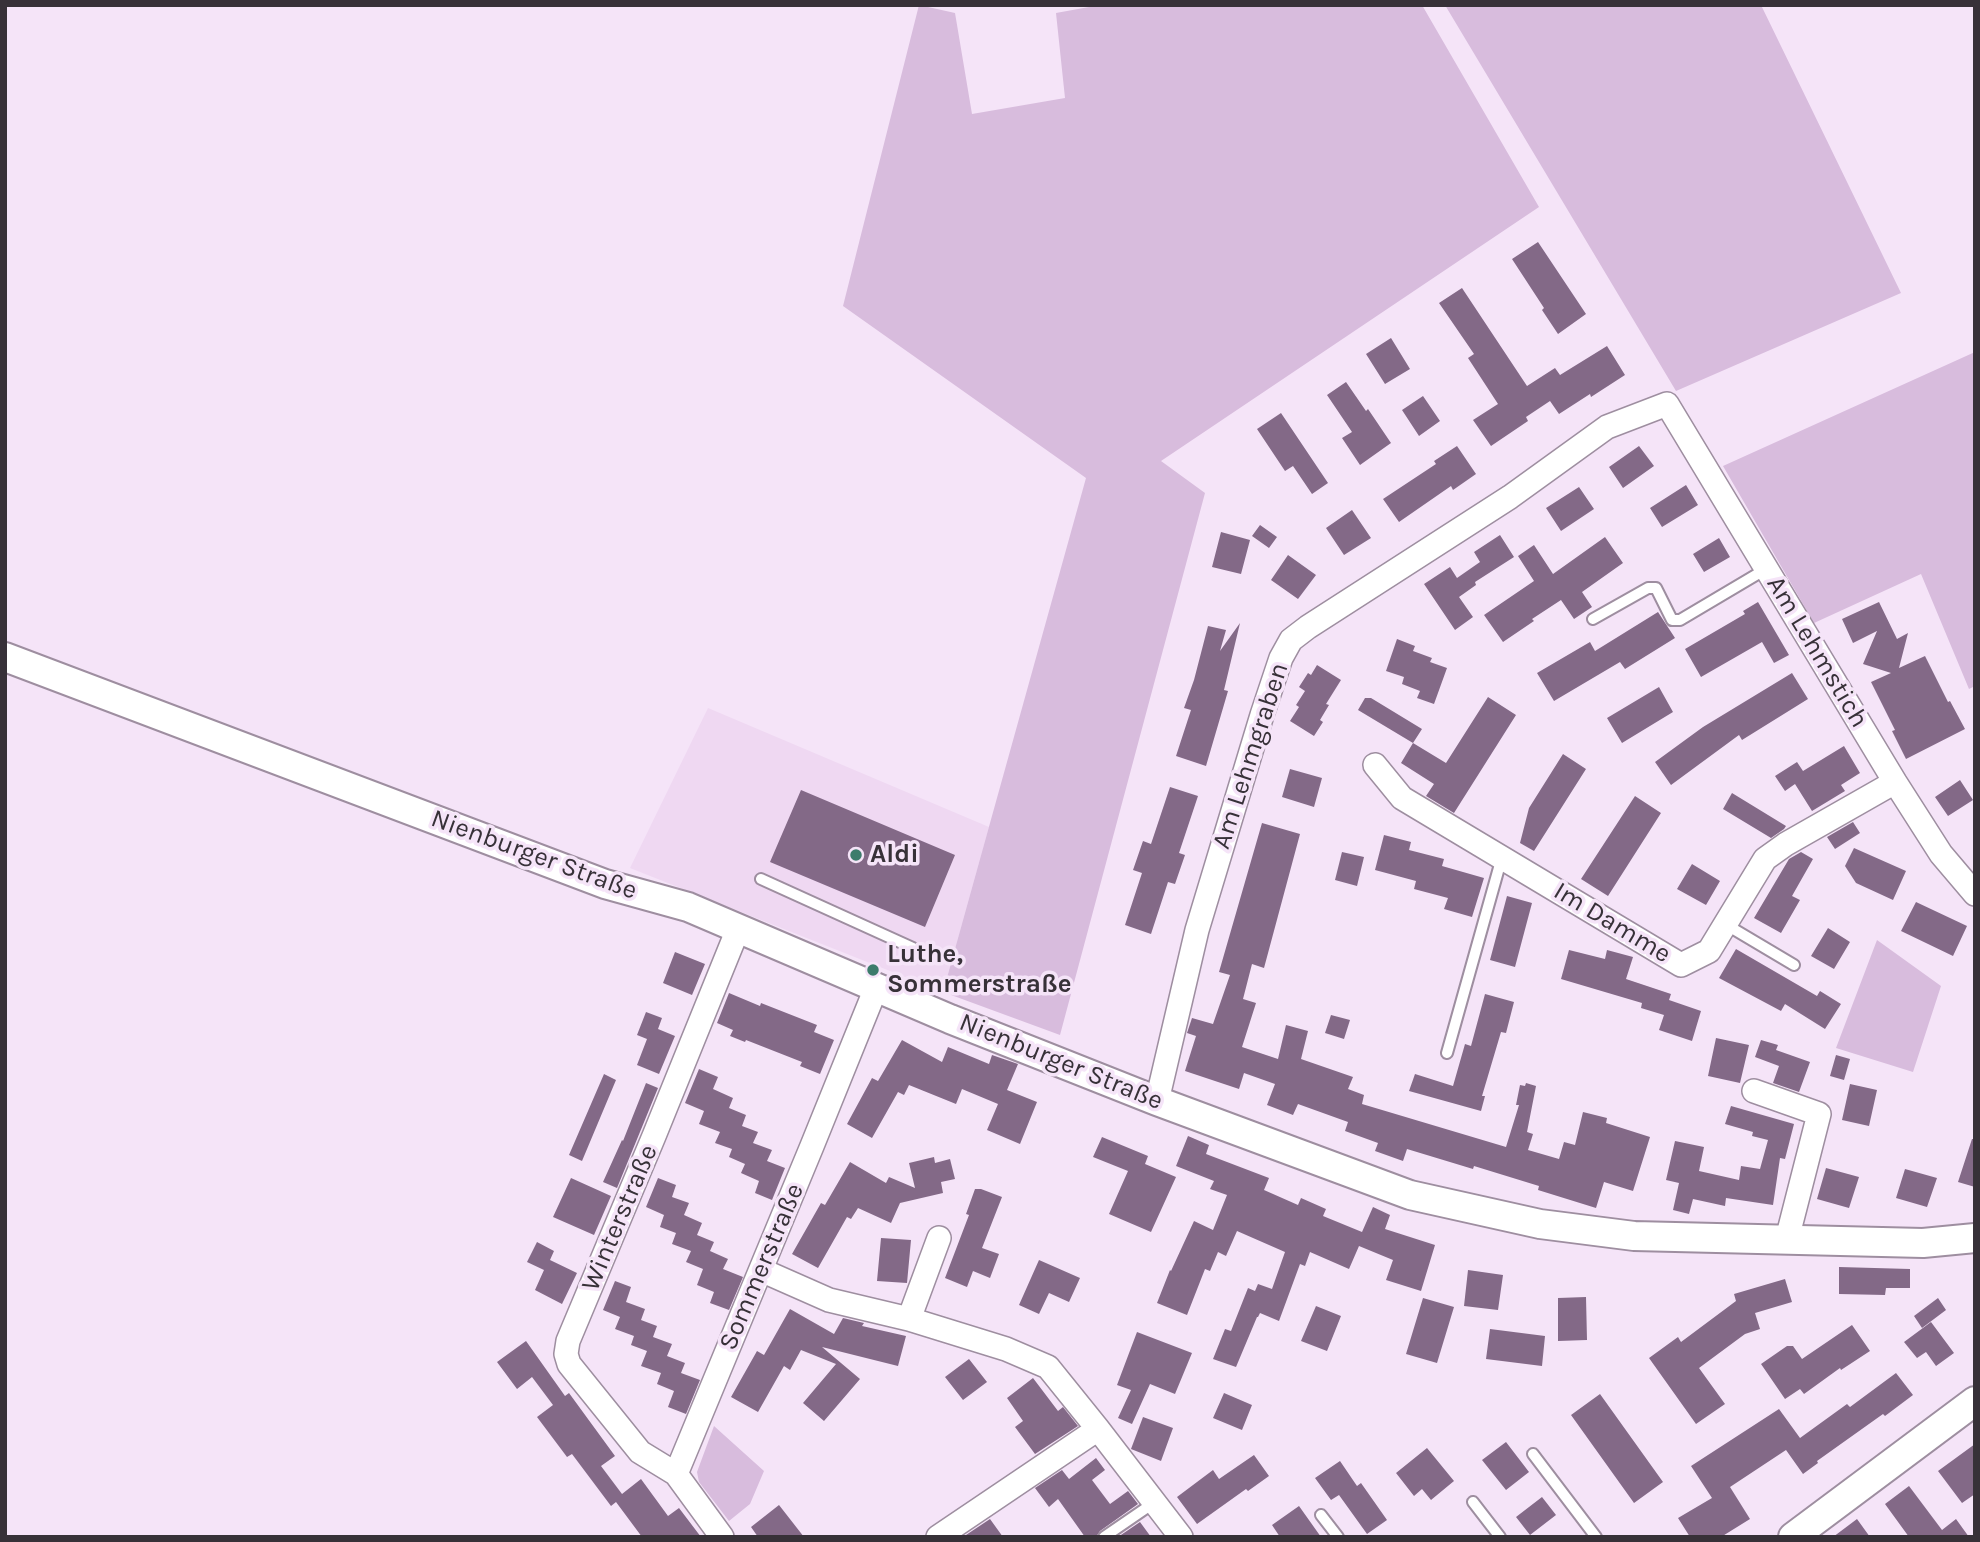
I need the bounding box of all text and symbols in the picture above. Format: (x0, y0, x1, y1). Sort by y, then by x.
street label: Am Lehmstich (1760, 571, 1874, 733)
street label: Am Lehmgraben (1206, 659, 1296, 853)
street label: Nienburger Straße (427, 803, 641, 907)
place label: Aldi (870, 839, 919, 871)
marker: Aldi (848, 847, 864, 863)
street label: Im Damme (1548, 876, 1676, 970)
place label: Luthe, Sommerstraße (887, 939, 1072, 1000)
marker: Luthe, Sommerstraße (865, 962, 881, 978)
street label: Nienburger Straße (955, 1007, 1167, 1117)
street label: Winterstraße (575, 1140, 665, 1296)
street label: Sommerstraße (713, 1179, 811, 1355)

